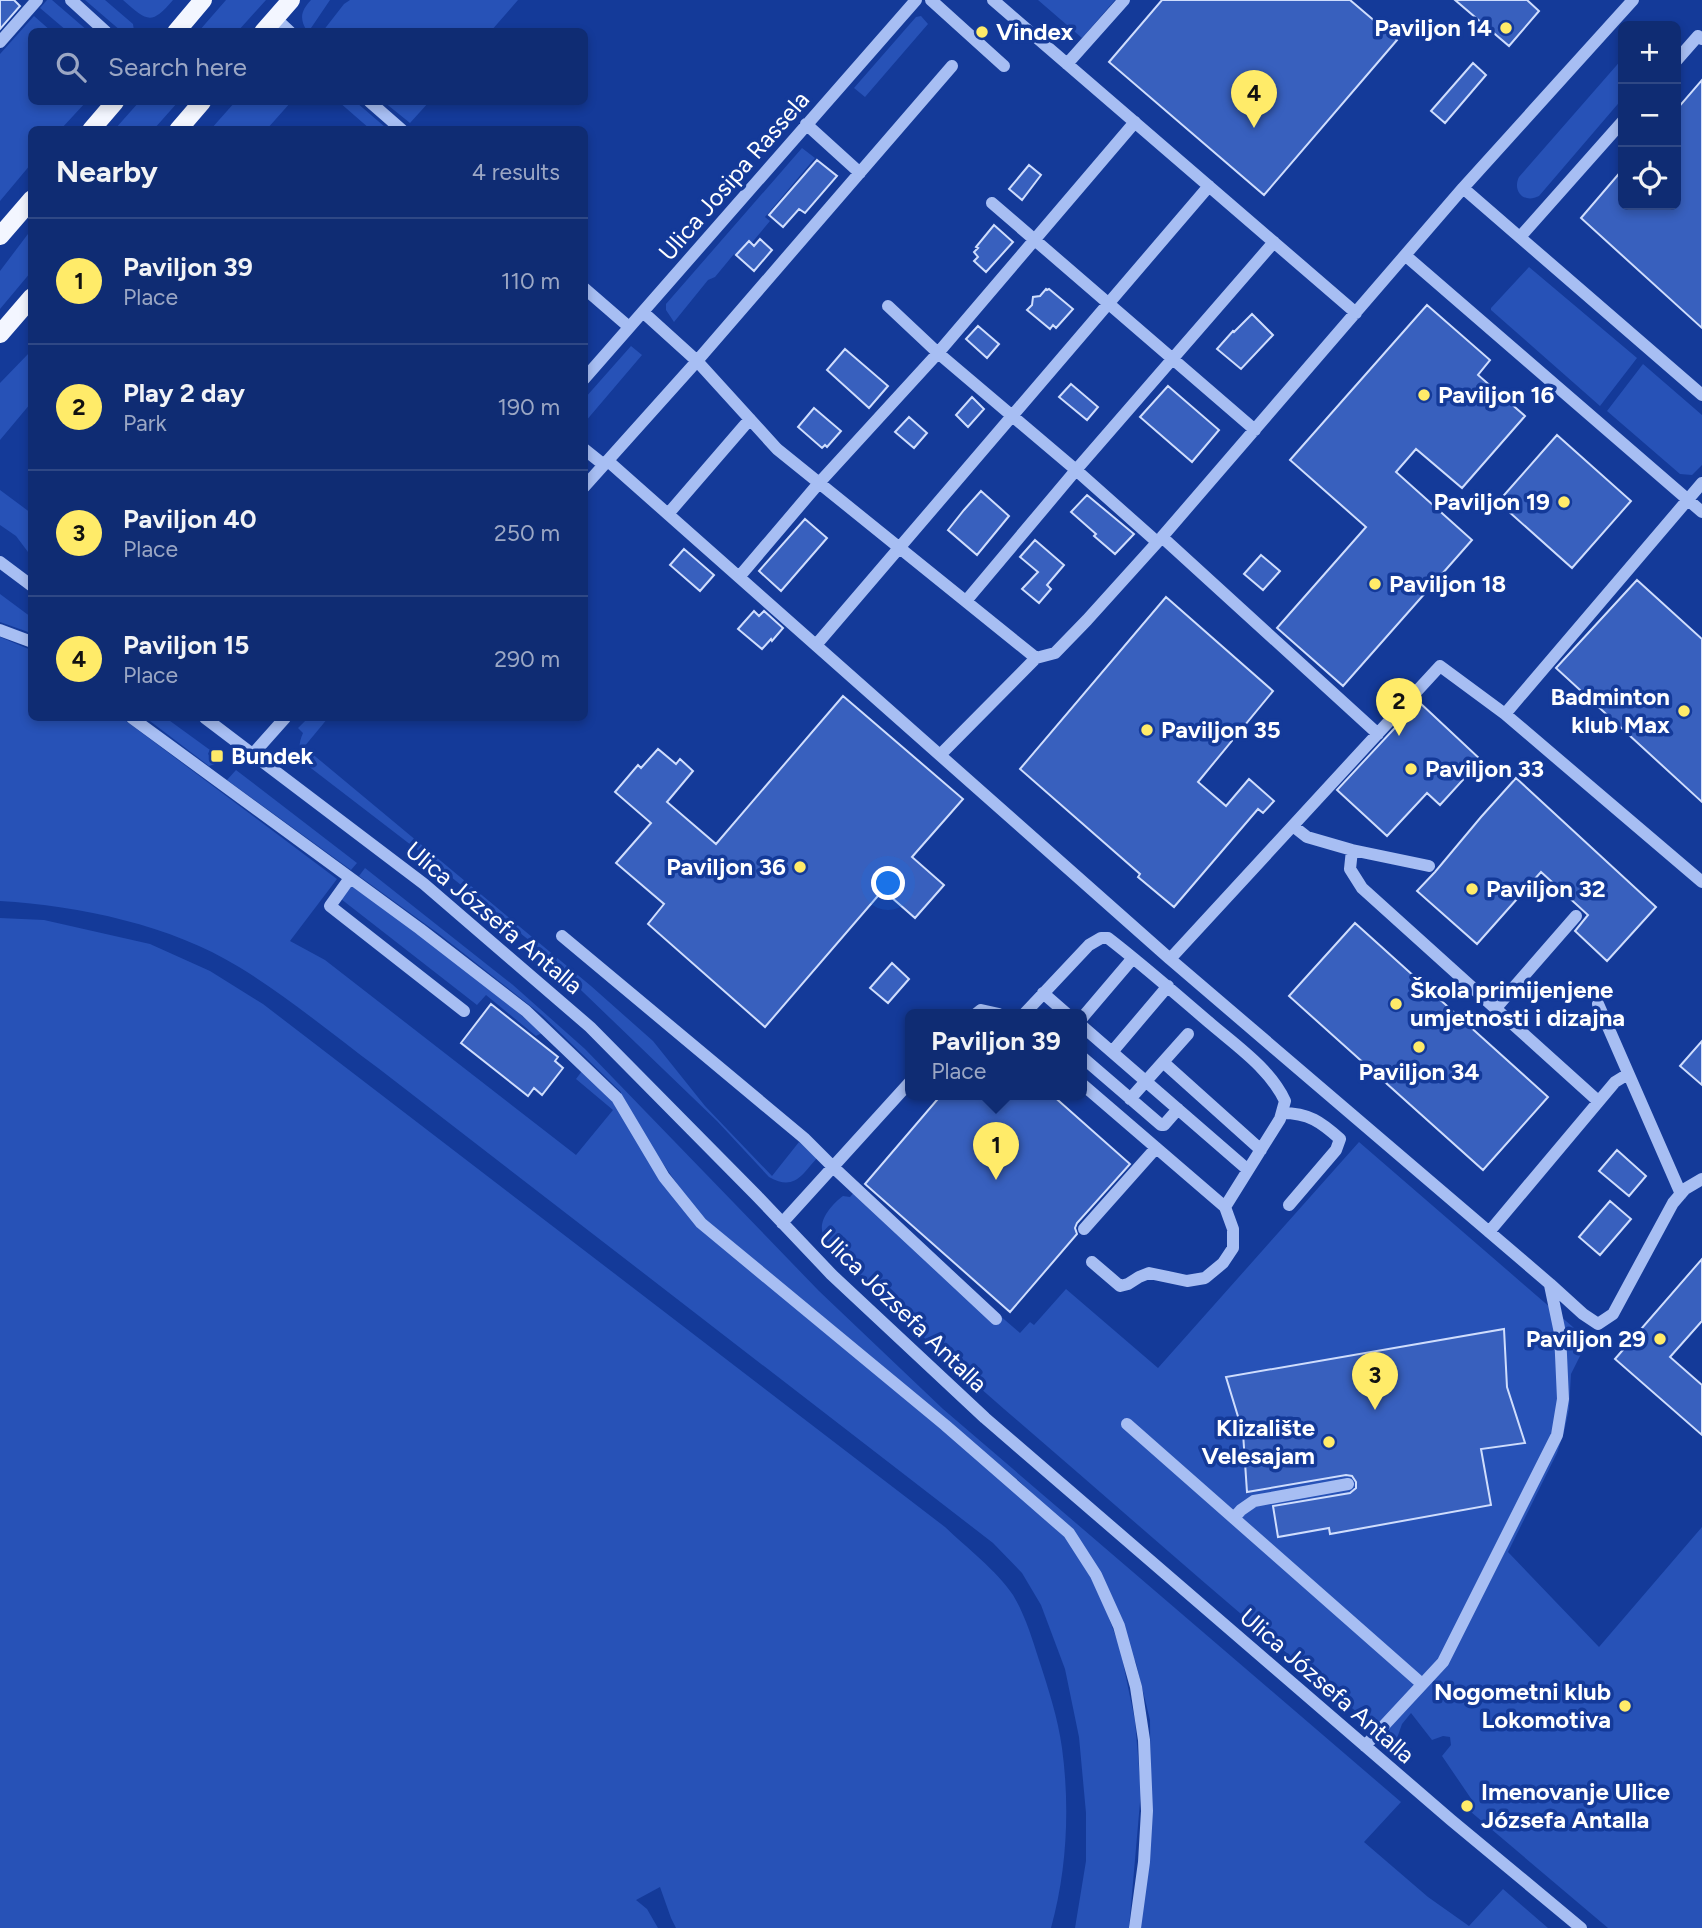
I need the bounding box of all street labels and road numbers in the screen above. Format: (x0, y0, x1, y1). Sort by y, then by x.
street label: Ulica Josipa Rassela (652, 85, 815, 266)
street label: Ulica Józsefa Antalla (400, 835, 589, 1000)
street label: Ulica Józsefa Antalla (813, 1223, 993, 1398)
street label: Ulica Józsefa Antalla (1234, 1602, 1421, 1769)

